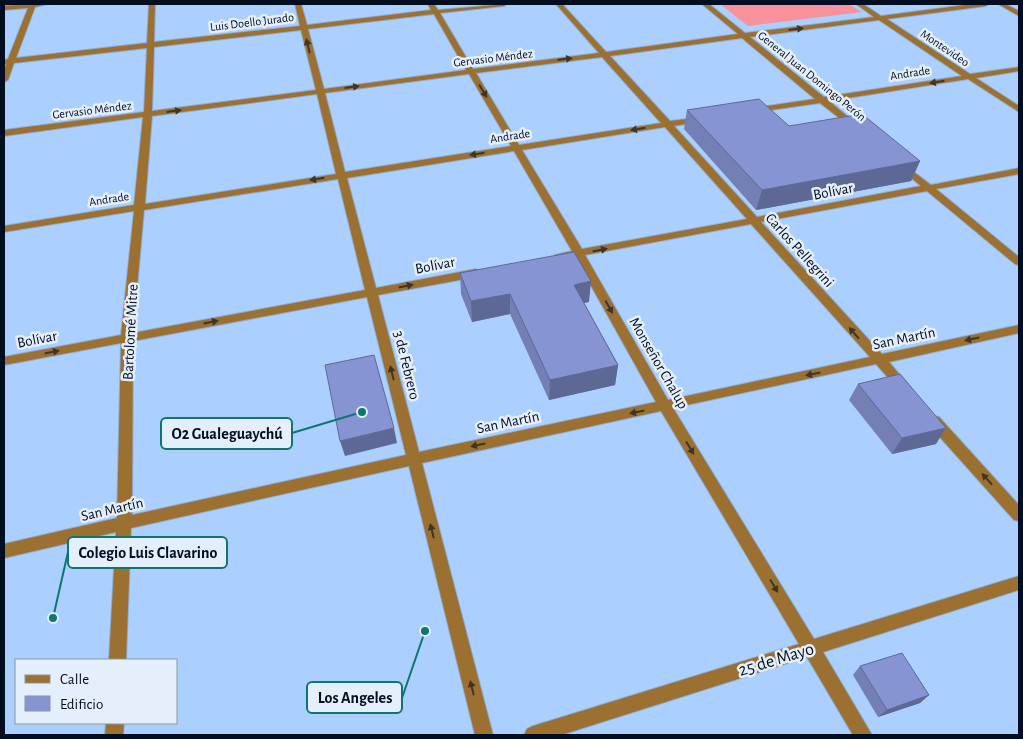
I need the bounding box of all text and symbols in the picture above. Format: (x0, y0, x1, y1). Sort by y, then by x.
street label: Luis Doello Jurado (209, 11, 295, 33)
one-way arrow (788, 25, 804, 33)
street label: Montevideo (918, 27, 972, 69)
street label: General Juan Domingo Perón (756, 29, 868, 123)
one-way arrow (304, 39, 312, 54)
street label: Gervasio Méndez (453, 47, 533, 69)
one-way arrow (558, 55, 574, 63)
street label: Andrade (889, 64, 931, 82)
one-way arrow (928, 78, 944, 86)
one-way arrow (344, 83, 360, 91)
one-way arrow (478, 84, 487, 98)
street label: Gervasio Méndez (52, 99, 132, 121)
one-way arrow (166, 107, 182, 115)
one-way arrow (629, 125, 645, 133)
street label: Andrade (489, 127, 531, 145)
one-way arrow (469, 150, 485, 158)
one-way arrow (308, 176, 324, 184)
street label: Bolívar (812, 180, 854, 203)
street label: Andrade (88, 190, 130, 208)
street label: Carlos Pellegrini (763, 210, 837, 290)
one-way arrow (592, 245, 608, 253)
street label: Bolívar (414, 254, 456, 277)
one-way arrow (398, 281, 414, 289)
street label: Bartolomé Mitre (120, 284, 141, 380)
one-way arrow (605, 299, 613, 314)
street label: Monseñor Chalup (626, 315, 691, 411)
one-way arrow (204, 318, 220, 326)
street label: San Martín (872, 325, 937, 352)
one-way arrow (848, 327, 860, 339)
street label: Bolívar (16, 328, 58, 351)
street label: 3 de Febrero (391, 329, 422, 401)
one-way arrow (963, 336, 979, 344)
one-way arrow (44, 348, 59, 356)
one-way arrow (388, 366, 396, 381)
one-way arrow (805, 370, 820, 378)
one-way arrow (629, 408, 644, 416)
street label: San Martín (476, 409, 541, 436)
callout: O2 Gualeguaychú (161, 418, 292, 449)
text: O2 Gualeguaychú (171, 426, 283, 443)
one-way arrow (470, 441, 485, 449)
one-way arrow (685, 441, 694, 454)
one-way arrow (981, 473, 992, 486)
street label: San Martín (80, 495, 145, 524)
one-way arrow (428, 523, 436, 538)
callout: Colegio Luis Clavarino (68, 537, 227, 568)
text: Colegio Luis Clavarino (79, 545, 217, 561)
one-way arrow (770, 580, 779, 593)
street label: 25 de Mayo (737, 640, 816, 680)
legend (15, 659, 178, 724)
text: Calle (60, 672, 89, 687)
one-way arrow (468, 680, 476, 696)
callout: Los Angeles (307, 682, 402, 713)
text: Los Angeles (318, 690, 392, 706)
text: Edificio (60, 697, 103, 712)

